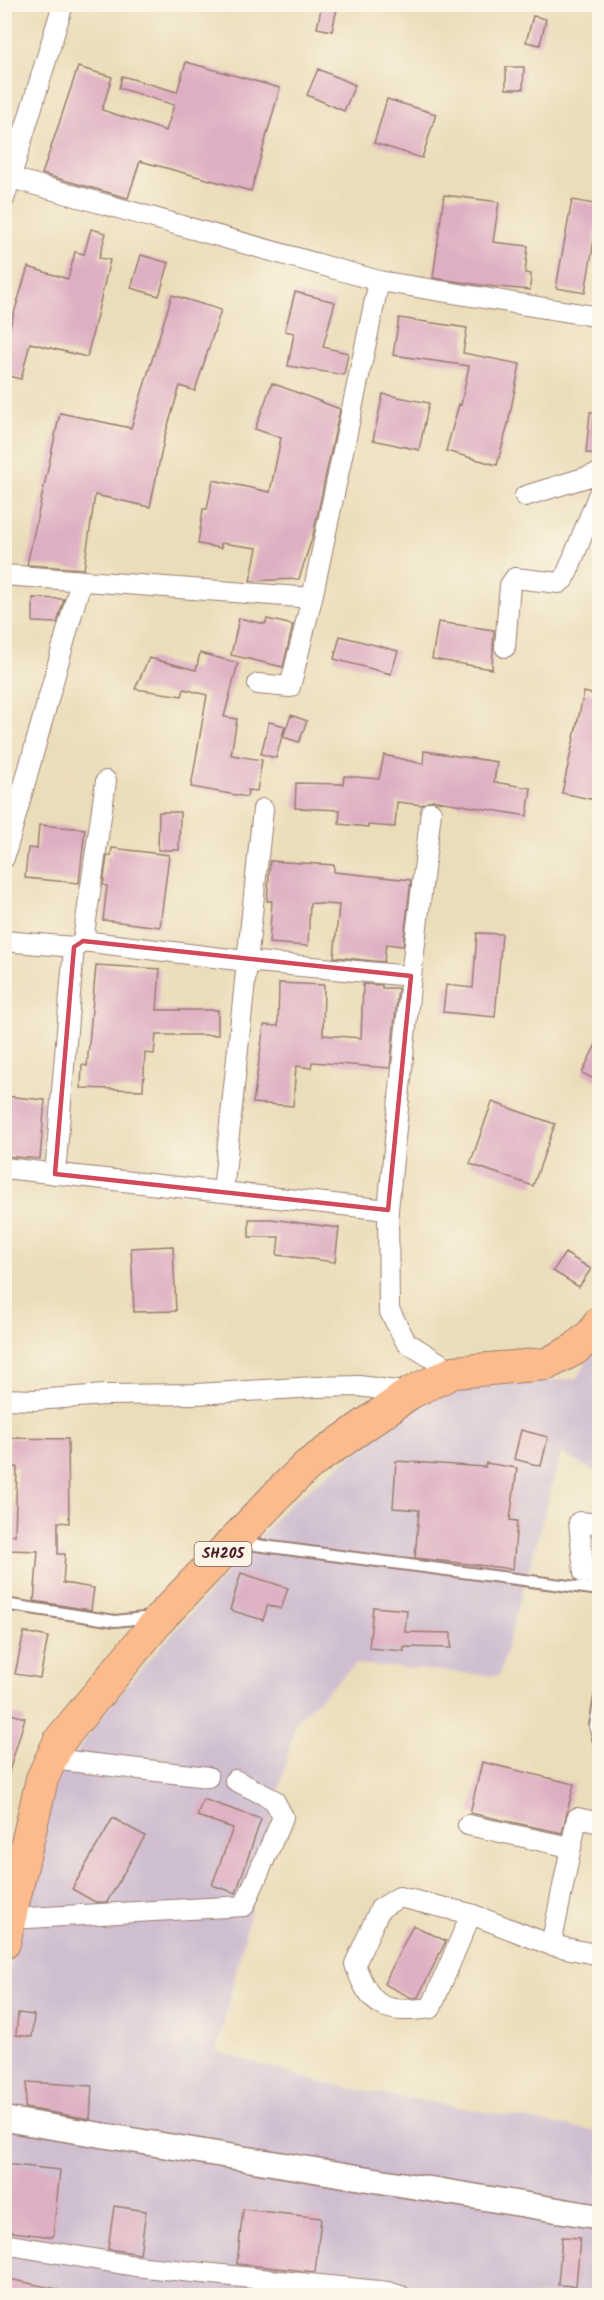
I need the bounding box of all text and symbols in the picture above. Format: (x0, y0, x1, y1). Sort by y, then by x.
road number: SH205 (194, 1542, 252, 1566)

